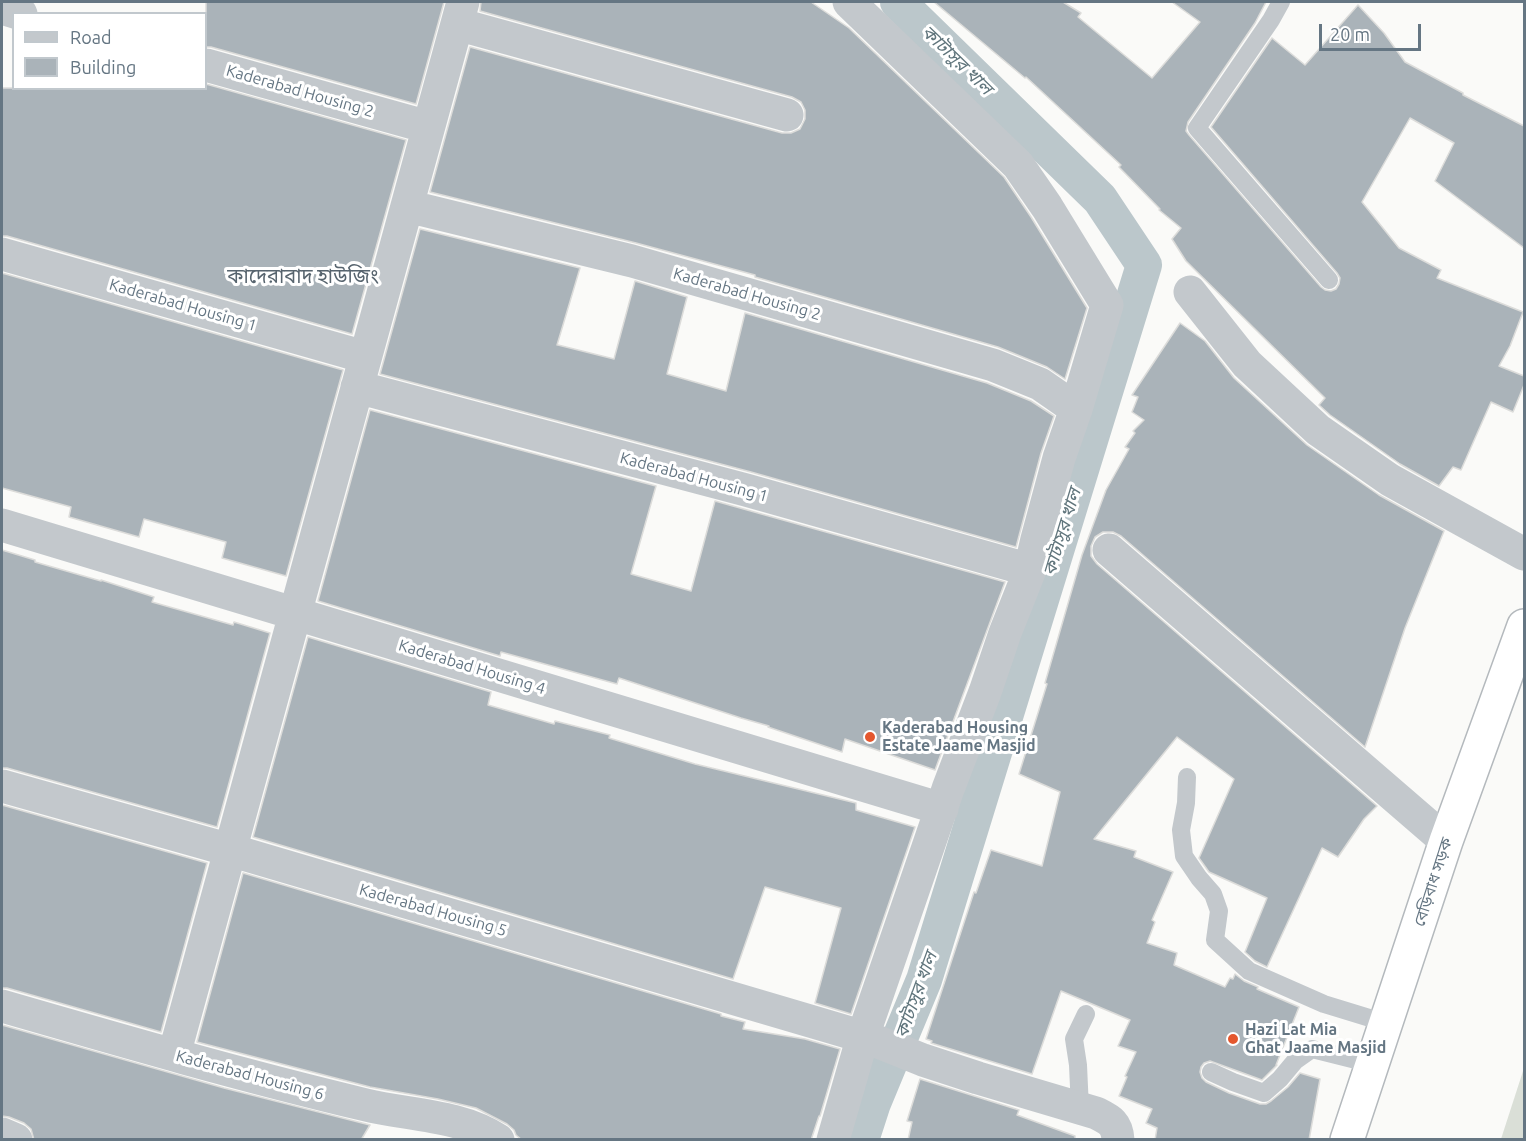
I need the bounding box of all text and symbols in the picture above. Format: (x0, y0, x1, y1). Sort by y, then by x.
legend (12, 12, 207, 90)
scale bar (1322, 12, 1424, 50)
water label: কাটাসুর খাল (917, 21, 997, 99)
text: 20 m (1330, 24, 1370, 44)
text: Road (70, 27, 112, 47)
text: Building (70, 57, 136, 77)
street label: Kaderabad Housing 2 (224, 61, 376, 121)
district label: কাদেরাবাদ হাউজিং (227, 264, 379, 288)
street label: Kaderabad Housing 2 (671, 264, 823, 324)
street label: Kaderabad Housing 1 (107, 275, 259, 335)
street label: Kaderabad Housing 1 (618, 448, 770, 506)
water label: কাটাসুর খাল (1039, 486, 1085, 578)
street label: Kaderabad Housing 4 (396, 636, 548, 698)
place label: Kaderabad Housing Estate Jaame Masjid (882, 718, 1036, 756)
marker: Kaderabad Housing Estate Jaame Masjid (863, 730, 877, 744)
street label: বেড়িবাধ সড়ক (1410, 835, 1456, 929)
street label: Kaderabad Housing 5 (357, 880, 509, 940)
water label: কাটাসুর খাল (890, 949, 942, 1041)
place label: Hazi Lat Mia Ghat Jaame Masjid (1245, 1020, 1386, 1058)
marker: Hazi Lat Mia Ghat Jaame Masjid (1226, 1032, 1240, 1046)
street label: Kaderabad Housing 6 (174, 1046, 326, 1104)

